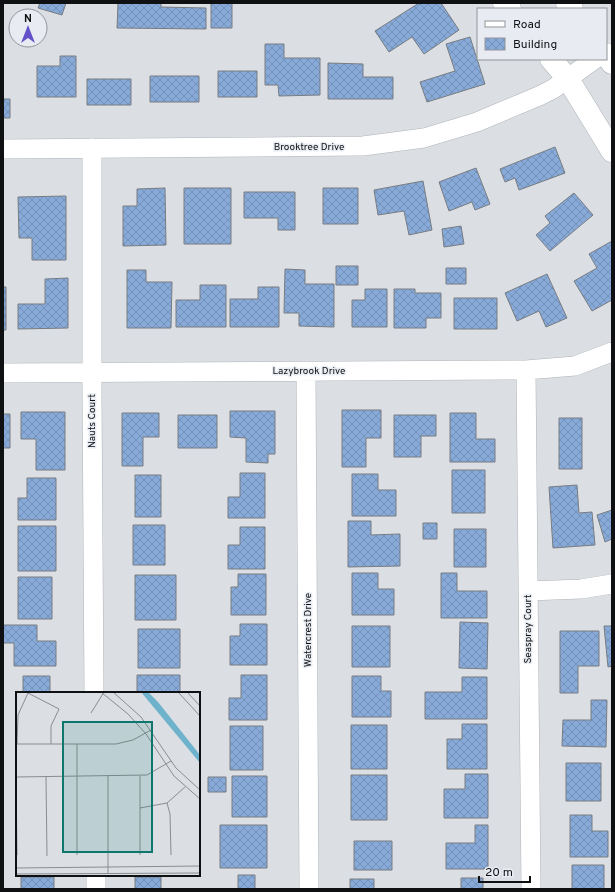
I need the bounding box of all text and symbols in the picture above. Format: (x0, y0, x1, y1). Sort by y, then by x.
north arrow (8, 8, 48, 48)
legend (477, 8, 607, 60)
text: N (24, 12, 32, 26)
text: Road (513, 17, 541, 33)
text: Building (513, 37, 557, 53)
street label: Brooktree Drive (274, 141, 344, 154)
street label: Lazybrook Drive (273, 365, 345, 378)
street label: Nauts Court (86, 394, 99, 448)
street label: Watercrest Drive (302, 593, 315, 667)
street label: Seaspray Court (522, 594, 535, 663)
inset map (16, 692, 200, 876)
scale bar (479, 858, 530, 884)
text: 20 m (485, 865, 513, 881)

